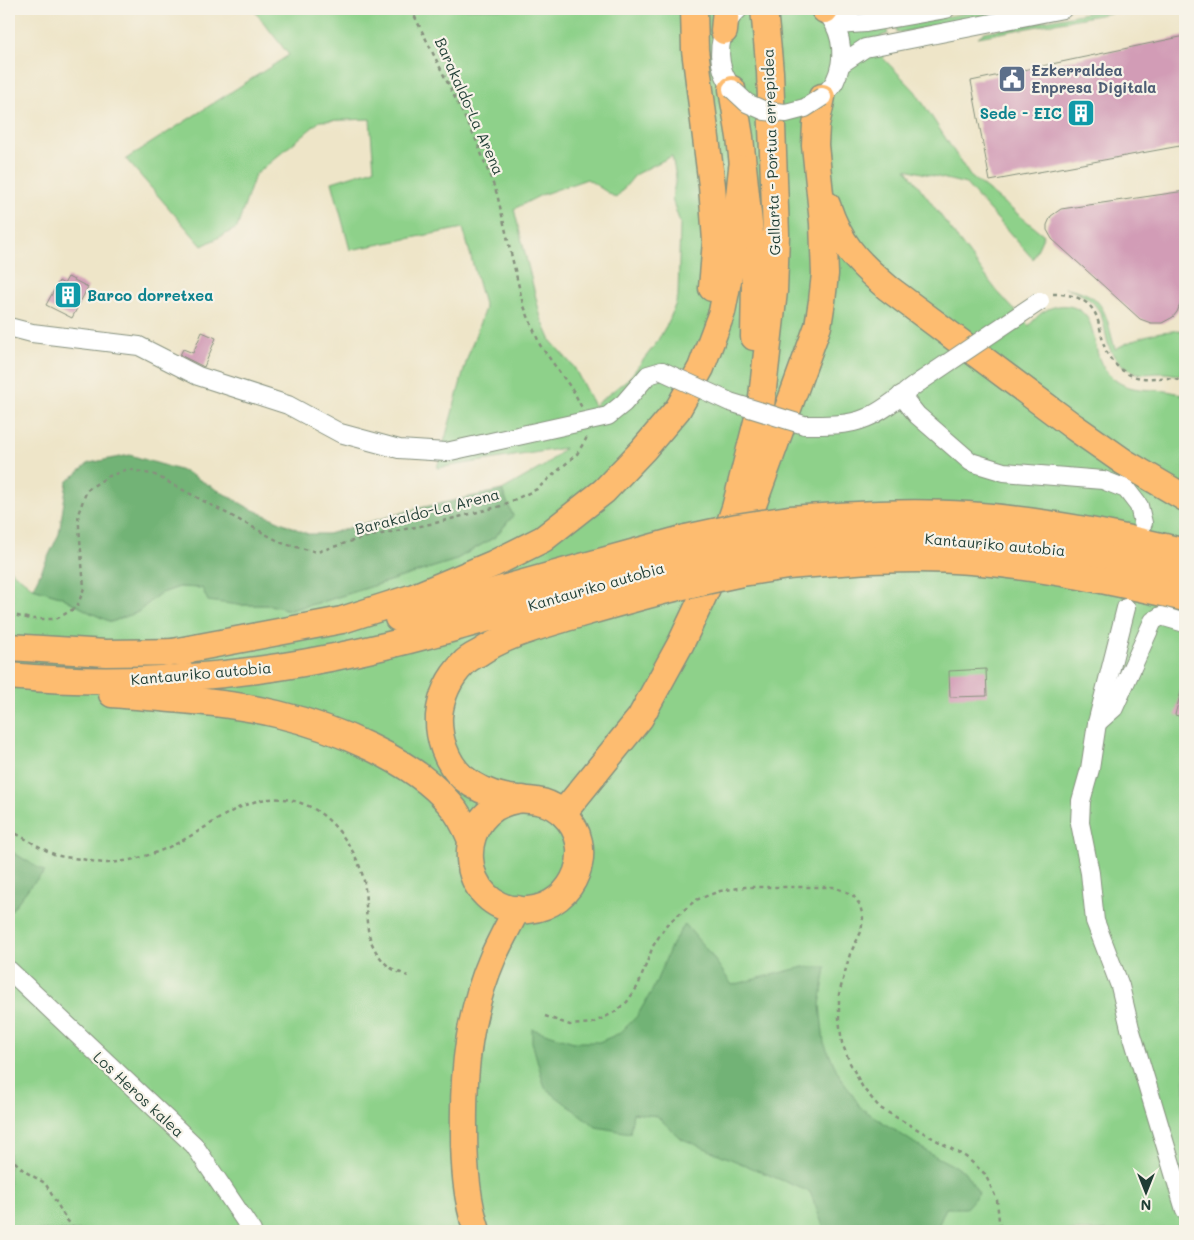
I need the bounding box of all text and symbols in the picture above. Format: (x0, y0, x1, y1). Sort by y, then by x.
street label: Barakaldo-La Arena (431, 34, 509, 178)
street label: Gallarta - Portua errepidea (757, 48, 785, 256)
place label: Ezkerraldea Enpresa Digitala (1031, 60, 1157, 97)
public building icon: Ezkerraldea Enpresa Digitala (997, 64, 1027, 94)
building icon: Sede - EIC (1066, 98, 1096, 128)
place label: Sede - EIC (980, 103, 1062, 123)
building icon: Barco dorretxea (53, 280, 83, 310)
place label: Barco dorretxea (87, 285, 213, 305)
street label: Barakaldo-La Arena (353, 483, 501, 539)
street label: Kantauriko autobia (924, 528, 1066, 560)
street label: Kantauriko autobia (525, 557, 667, 615)
street label: Kantauriko autobia (130, 657, 272, 689)
street label: Los Heros kalea (89, 1047, 189, 1141)
north arrow (1122, 1168, 1172, 1218)
text: N (1141, 1196, 1151, 1215)

